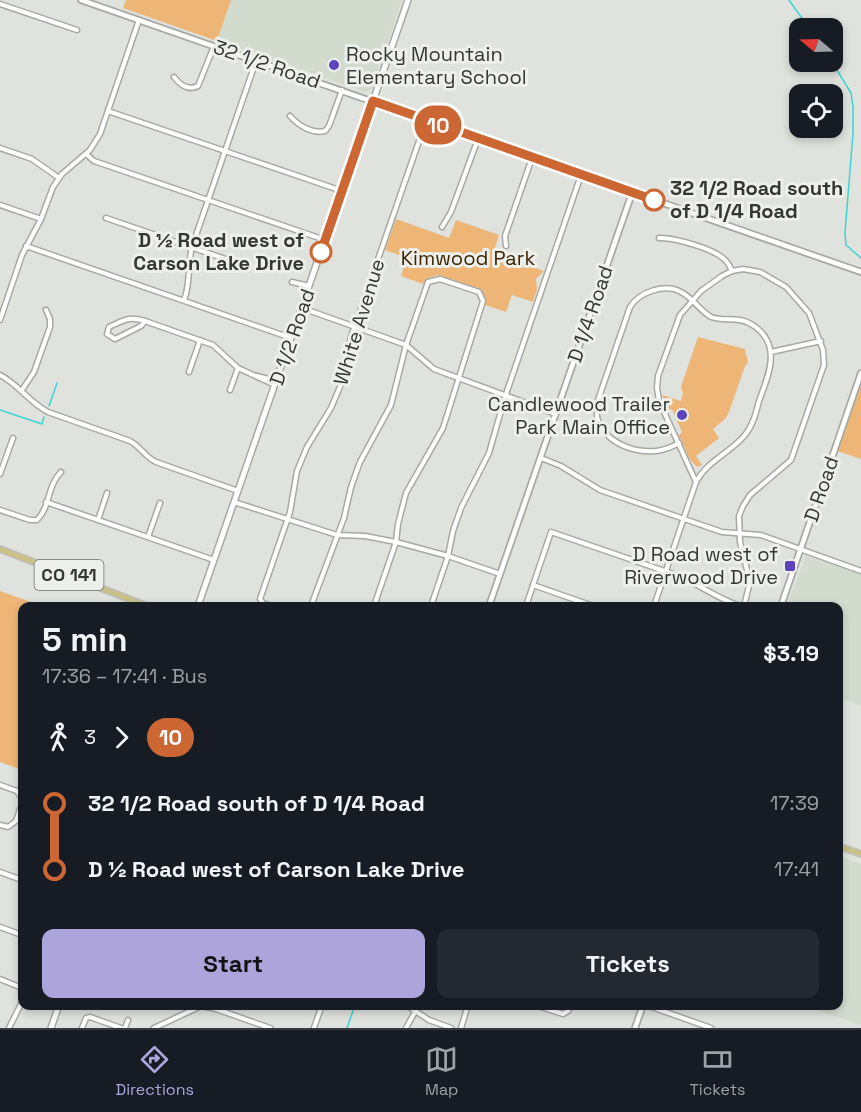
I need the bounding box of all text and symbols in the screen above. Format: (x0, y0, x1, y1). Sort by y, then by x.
north arrow (789, 18, 843, 72)
map controls (789, 18, 843, 138)
street label: 32 1/2 Road (210, 34, 324, 94)
place label: Rocky Mountain Elementary School (346, 41, 527, 90)
marker: Rocky Mountain Elementary School (327, 58, 341, 72)
button: locate (789, 84, 843, 138)
line badge: 10 (411, 106, 465, 144)
text: 10 (426, 112, 450, 139)
place label: 32 1/2 Road south of D 1/4 Road (670, 175, 843, 224)
marker: 32 1/2 Road south of D 1/4 Road (643, 189, 665, 211)
place label: D ½ Road west of Carson Lake Drive (133, 227, 304, 276)
marker: D ½ Road west of Carson Lake Drive (310, 241, 332, 263)
park label: Kimwood Park (401, 245, 535, 271)
street label: White Avenue (327, 256, 391, 388)
street label: D 1/4 Road (561, 262, 619, 366)
street label: D 1/2 Road (263, 285, 321, 389)
place label: Candlewood Trailer Park Main Office (488, 391, 670, 440)
marker: Candlewood Trailer Park Main Office (675, 408, 689, 422)
street label: D Road (798, 453, 844, 525)
place label: D Road west of Riverwood Drive (624, 541, 778, 590)
marker: D Road west of Riverwood Drive (783, 559, 797, 573)
road number: CO 141 (34, 560, 104, 590)
text: 5 min (42, 619, 127, 661)
text: $3.19 (763, 639, 819, 667)
text: 17:36 – 17:41 · Bus (42, 663, 207, 689)
icon: walk (42, 721, 75, 754)
icon: forward (105, 721, 138, 754)
text: 3 (84, 724, 96, 750)
text: 10 (159, 724, 182, 751)
text: 32 1/2 Road south of D 1/4 Road (88, 789, 425, 817)
text: 17:39 (770, 790, 819, 816)
text: D ½ Road west of Carson Lake Drive (88, 855, 464, 883)
text: 17:41 (774, 856, 819, 882)
button: Start (42, 929, 425, 998)
button: Tickets (437, 929, 819, 998)
tab: Directions (116, 1043, 194, 1100)
tab: Map (425, 1043, 458, 1100)
tab: Tickets (690, 1043, 745, 1100)

